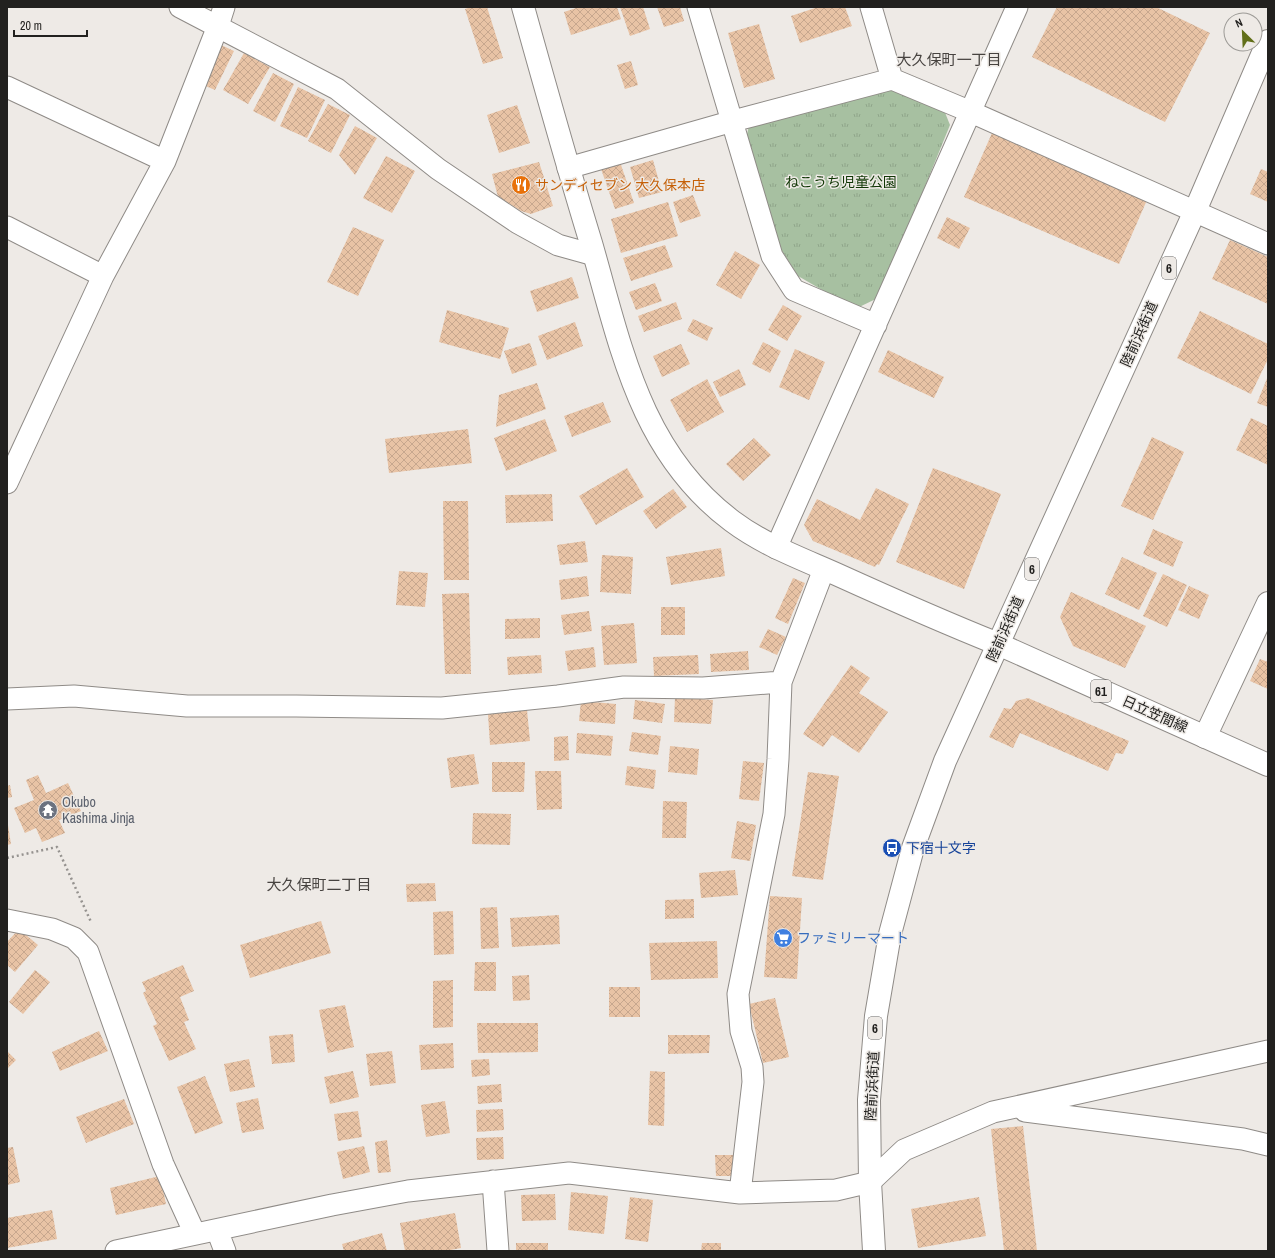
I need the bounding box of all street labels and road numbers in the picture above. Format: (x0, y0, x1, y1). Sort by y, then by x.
road number: 6 (1162, 257, 1176, 279)
street label: 陸前浜街道 (1117, 298, 1161, 370)
road number: 6 (1025, 558, 1039, 580)
street label: 陸前浜街道 (983, 593, 1027, 665)
road number: 61 (1091, 680, 1111, 702)
street label: 日立笠間線 (1119, 692, 1191, 736)
road number: 6 (868, 1017, 882, 1039)
street label: 陸前浜街道 (861, 1051, 883, 1121)

